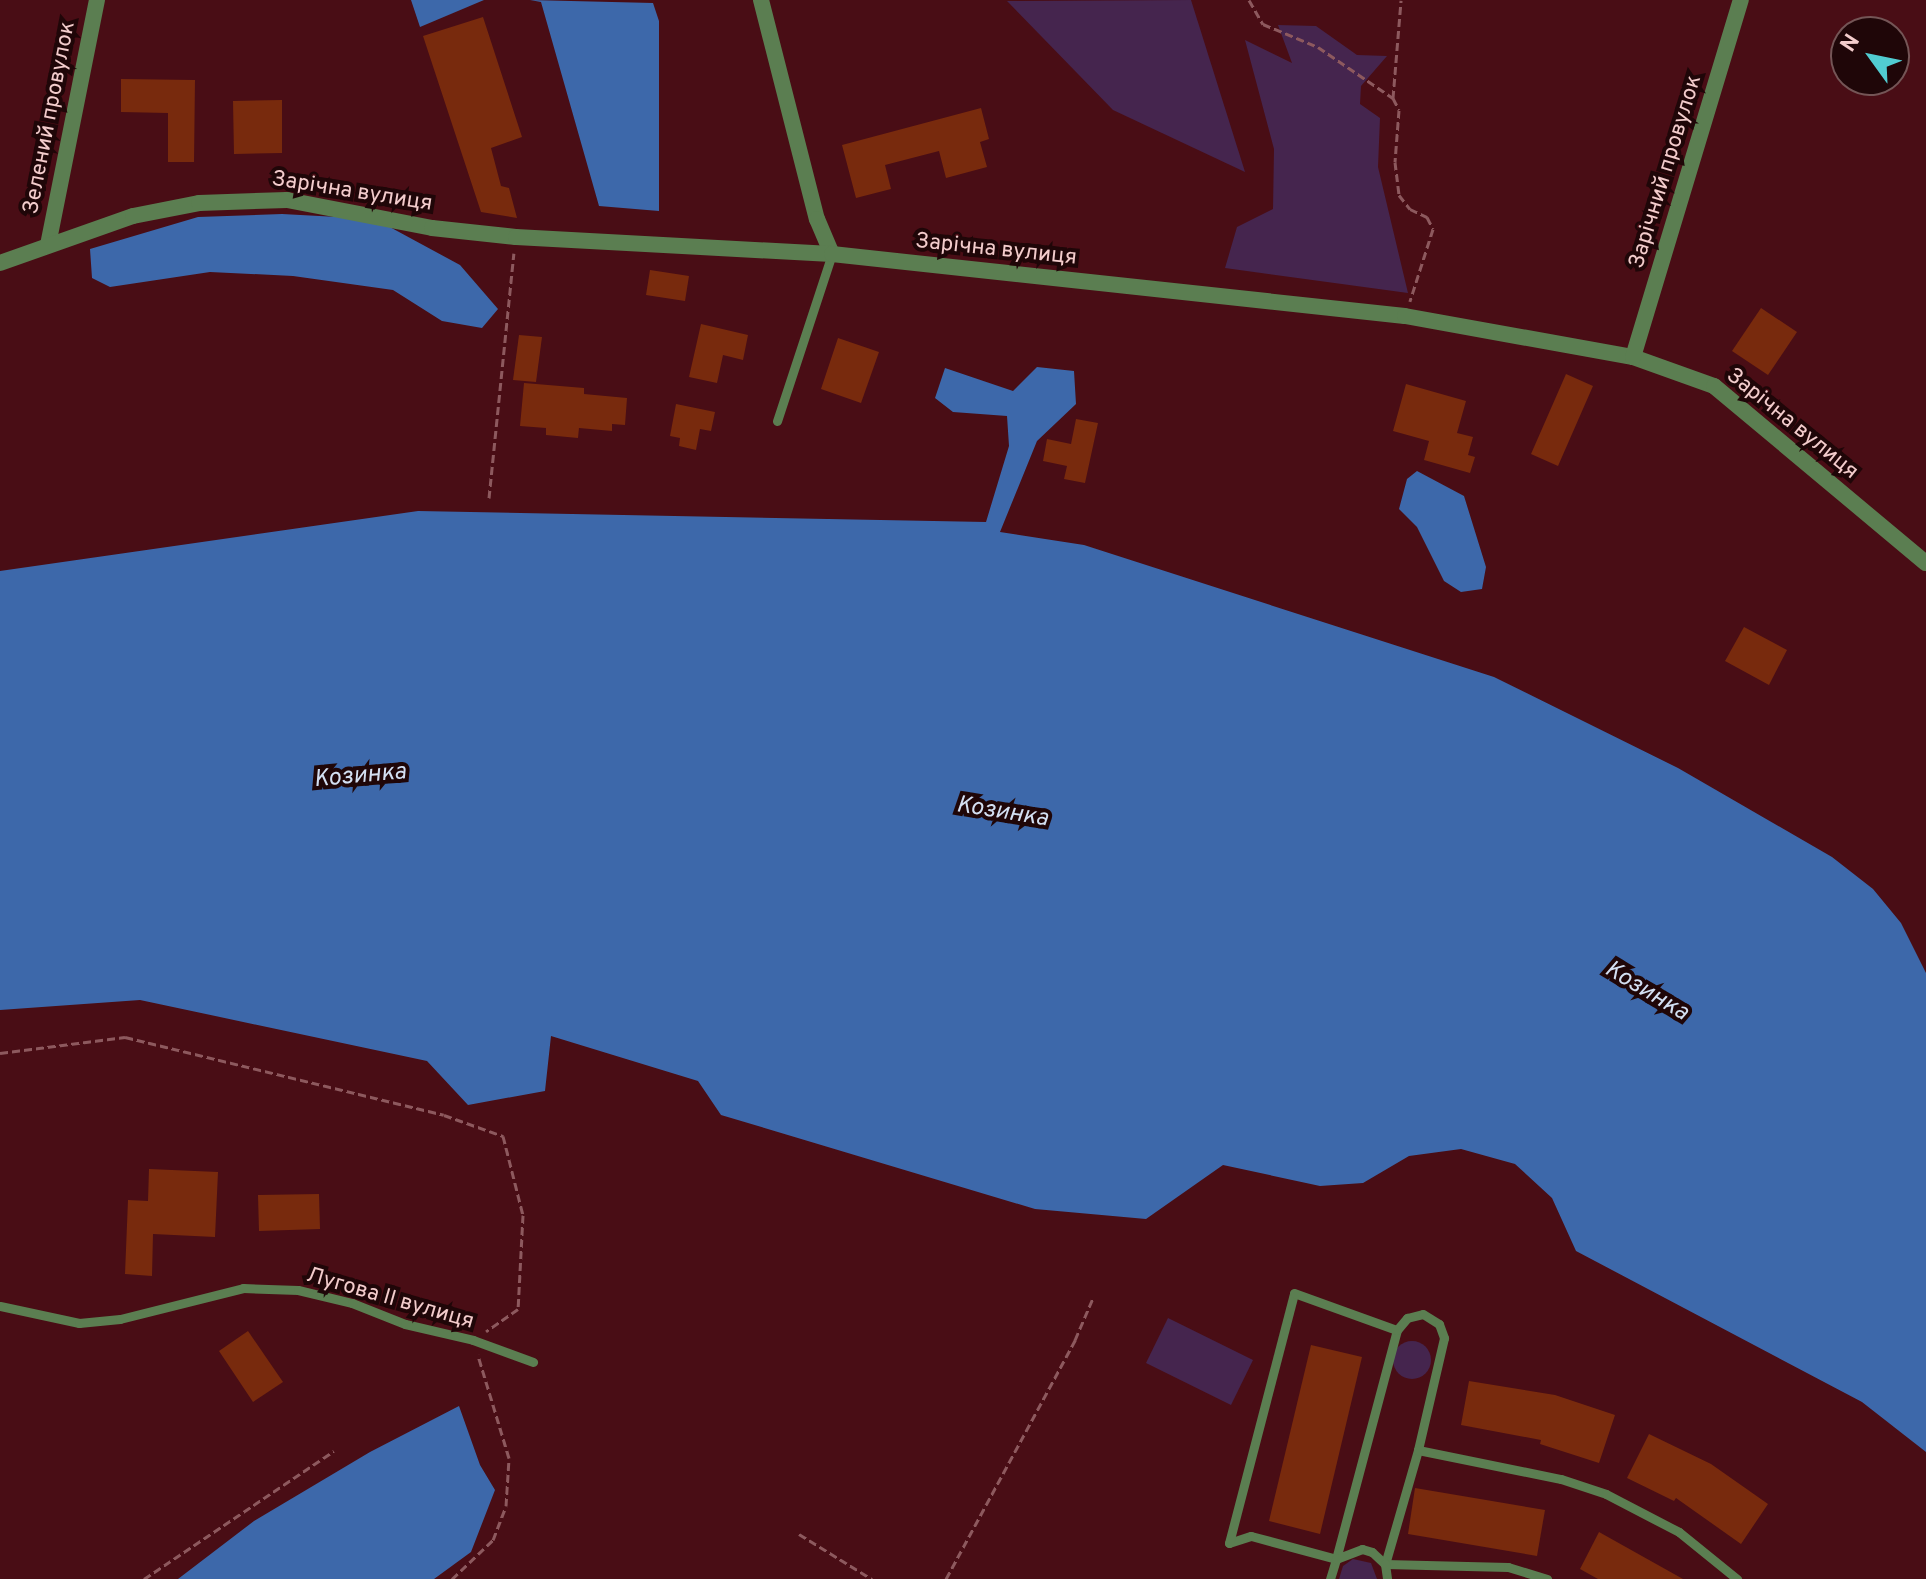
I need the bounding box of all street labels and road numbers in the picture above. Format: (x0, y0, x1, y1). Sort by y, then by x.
street label: Зелений провулок (18, 19, 82, 217)
street label: Зарічний провулок (1624, 72, 1708, 272)
street label: Зарічна вулиця (270, 166, 434, 218)
street label: Зарічна вулиця (914, 228, 1078, 272)
street label: Зарічна вулиця (1721, 363, 1863, 485)
street label: Лугова II вулиця (303, 1262, 477, 1336)

